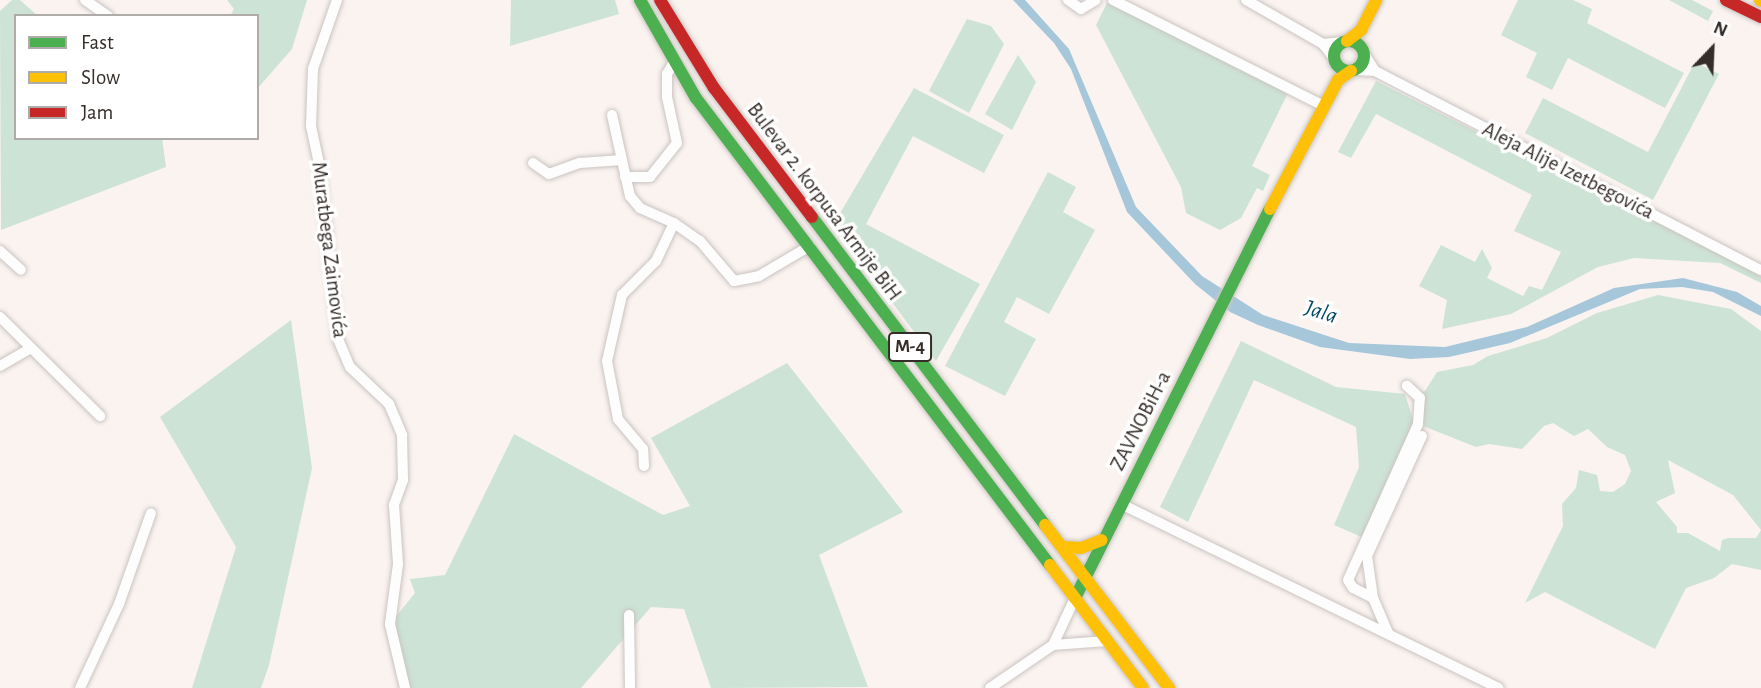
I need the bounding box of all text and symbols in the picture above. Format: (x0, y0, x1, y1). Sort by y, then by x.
legend (14, 14, 259, 140)
north arrow (1677, 14, 1747, 84)
text: N (1711, 18, 1730, 41)
text: Fast (81, 32, 114, 53)
text: Slow (81, 67, 120, 88)
street label: Bulevar 2. korpusa Armije BiH (741, 98, 907, 306)
text: Jam (81, 102, 113, 123)
street label: Aleja Alije Izetbegovića (1478, 117, 1658, 225)
street label: Muratbega Zaimovića (306, 161, 352, 339)
water label: Jala (1301, 295, 1341, 331)
road number: M-4 (887, 332, 933, 362)
street label: ZAVNOBiH-a (1105, 367, 1177, 475)

